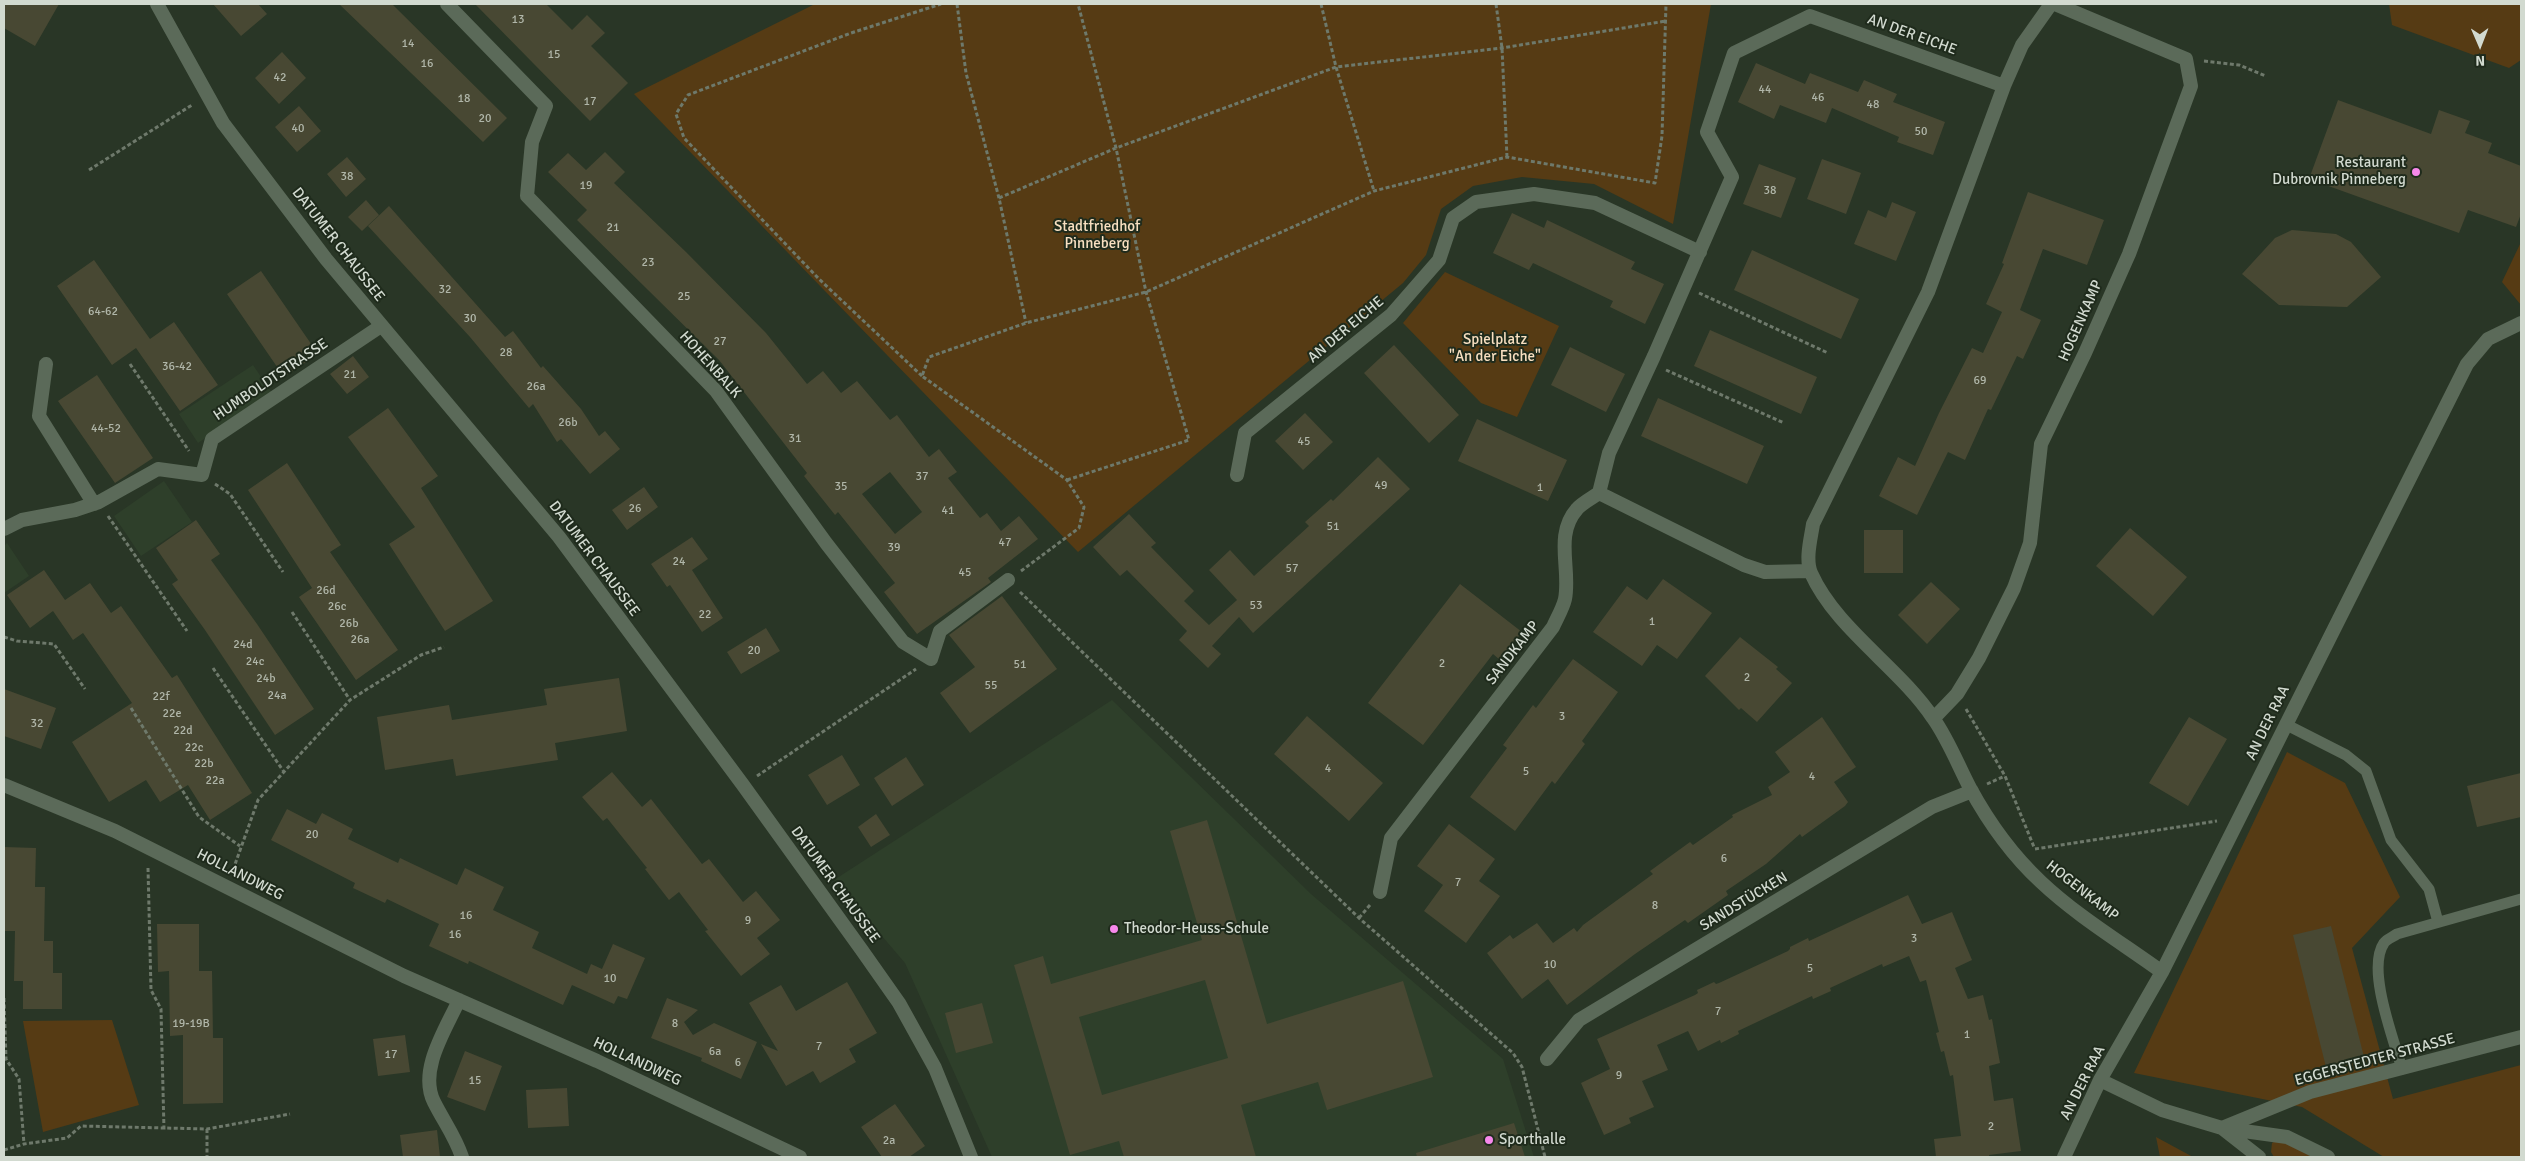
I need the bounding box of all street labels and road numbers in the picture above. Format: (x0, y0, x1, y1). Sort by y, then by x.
street label: AN DER EICHE (1865, 11, 1959, 59)
street label: DATUMER CHAUSSEE (288, 184, 388, 306)
street label: HOGENKAMP (2055, 278, 2107, 364)
street label: AN DER EICHE (1304, 293, 1388, 367)
street label: HOHENBALK (675, 328, 745, 402)
street label: HUMBOLDTSTRASSE (210, 335, 332, 425)
street label: DATUMER CHAUSSEE (545, 498, 643, 620)
street label: SANDKAMP (1482, 617, 1544, 689)
street label: AN DER RAA (2242, 683, 2294, 763)
street label: DATUMER CHAUSSEE (787, 823, 883, 947)
street label: HOLLANDWEG (193, 845, 287, 905)
street label: HOGENKAMP (2042, 857, 2122, 925)
street label: SANDSTÜCKEN (1697, 869, 1791, 935)
street label: EGGERSTEDTER STRASSE (2293, 1030, 2457, 1090)
street label: HOLLANDWEG (590, 1034, 684, 1090)
street label: AN DER RAA (2057, 1043, 2109, 1123)

